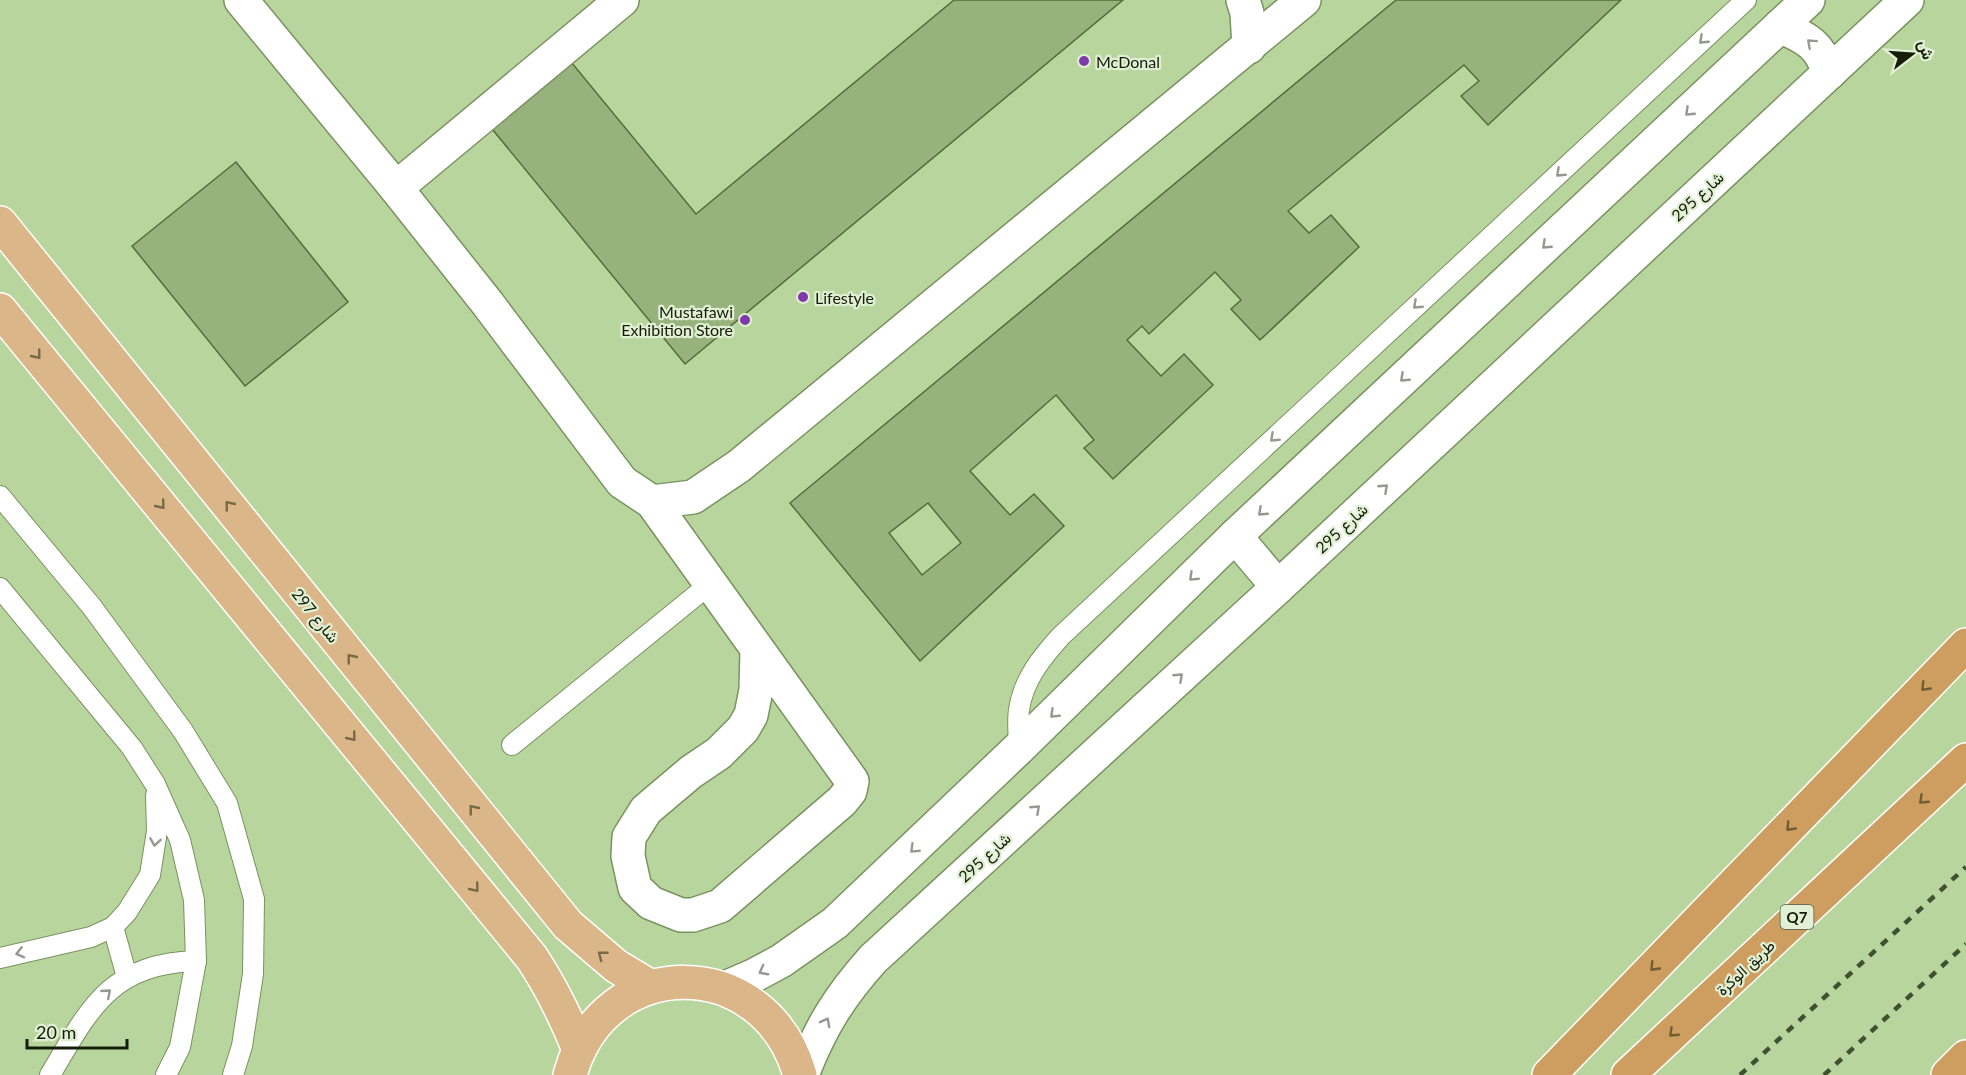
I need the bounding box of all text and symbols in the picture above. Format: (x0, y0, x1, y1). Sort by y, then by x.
north arrow (1882, 24, 1942, 84)
one-way arrow (1699, 33, 1710, 44)
text: ش (1914, 37, 1939, 62)
one-way arrow (1807, 40, 1818, 51)
place label: McDonal (1096, 52, 1160, 71)
marker: McDonal (1077, 54, 1091, 68)
one-way arrow (1685, 105, 1695, 116)
one-way arrow (1556, 165, 1567, 176)
street label: شارع 295 (1667, 167, 1729, 227)
one-way arrow (1543, 238, 1553, 249)
place label: Lifestyle (815, 288, 874, 307)
marker: Lifestyle (796, 290, 810, 304)
one-way arrow (1414, 298, 1424, 309)
place label: Mustafawi Exhibition Store (621, 302, 733, 339)
marker: Mustafawi Exhibition Store (738, 313, 752, 327)
one-way arrow (30, 348, 41, 359)
one-way arrow (1400, 371, 1411, 382)
one-way arrow (1271, 431, 1281, 442)
one-way arrow (1377, 484, 1388, 495)
one-way arrow (154, 499, 165, 510)
street label: شارع 295 (1311, 499, 1373, 559)
one-way arrow (225, 501, 236, 512)
one-way arrow (1258, 504, 1269, 515)
one-way arrow (1190, 570, 1201, 581)
street label: شارع 297 (286, 584, 344, 648)
one-way arrow (347, 653, 358, 664)
one-way arrow (1173, 673, 1183, 684)
one-way arrow (1922, 680, 1933, 691)
one-way arrow (1051, 706, 1062, 717)
one-way arrow (344, 730, 355, 741)
one-way arrow (1920, 793, 1930, 804)
one-way arrow (470, 805, 481, 816)
one-way arrow (1029, 805, 1039, 816)
one-way arrow (1786, 820, 1797, 831)
street label: شارع 295 (954, 828, 1016, 888)
one-way arrow (150, 837, 162, 847)
one-way arrow (910, 842, 920, 853)
one-way arrow (468, 881, 479, 892)
road number: Q7 (1780, 905, 1814, 929)
street label: طريق الوكرة (1712, 935, 1780, 1000)
one-way arrow (15, 946, 25, 959)
one-way arrow (598, 951, 609, 962)
one-way arrow (1650, 961, 1661, 971)
one-way arrow (759, 964, 769, 975)
one-way arrow (100, 989, 111, 1000)
scale bar (27, 1012, 128, 1050)
one-way arrow (819, 1017, 830, 1028)
text: 20 m (36, 1021, 76, 1043)
one-way arrow (1670, 1026, 1680, 1037)

